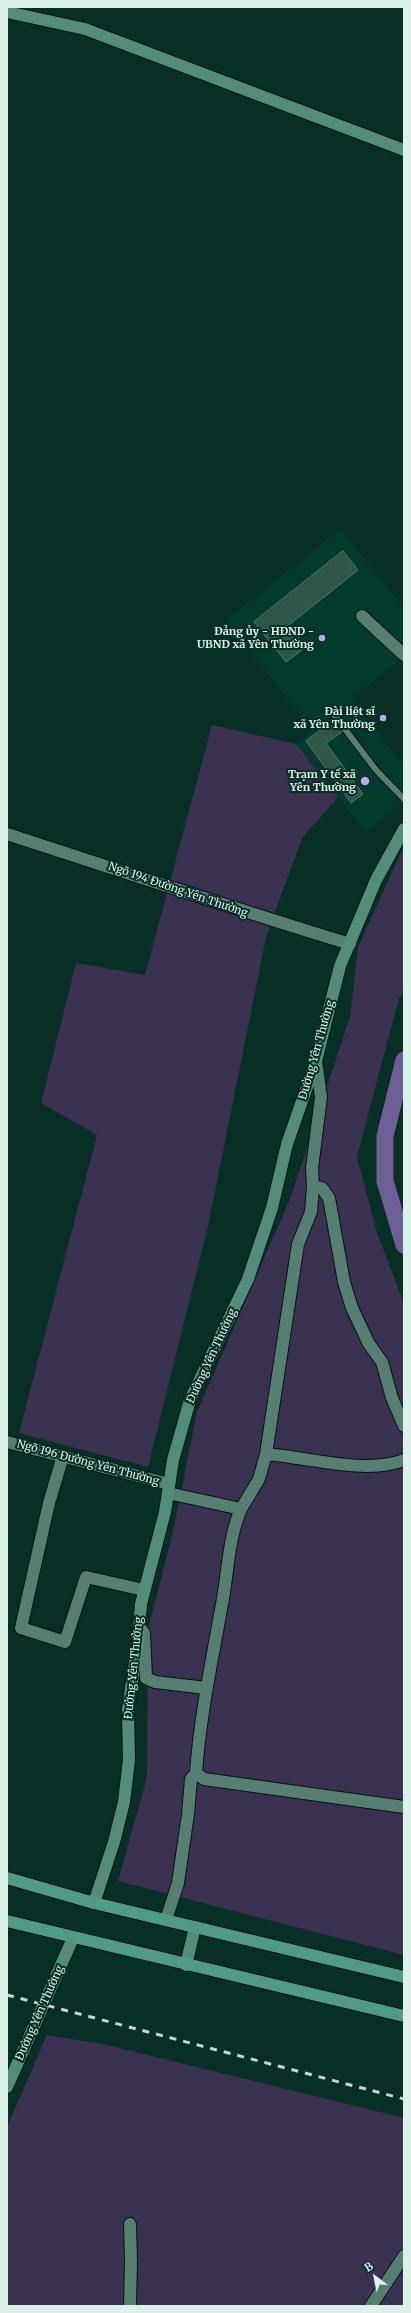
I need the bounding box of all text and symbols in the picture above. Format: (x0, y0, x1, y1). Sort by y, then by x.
place label: Đảng ủy - HĐND - UBND xã Yên Thường (197, 625, 314, 651)
marker: Đảng ủy - HĐND - UBND xã Yên Thường (317, 633, 327, 643)
place label: Đài liệt sĩ xã Yên Thường (293, 705, 375, 731)
marker: Đài liệt sĩ xã Yên Thường (378, 713, 388, 723)
place label: Trạm Y tế xã Yên Thường (288, 768, 356, 794)
marker: Trạm Y tế xã Yên Thường (359, 775, 371, 787)
street label: Ngõ 194 Đường Yên Thường (106, 860, 250, 920)
street label: Đường Yên Thường (296, 999, 338, 1101)
street label: Đường Yên Thường (184, 1307, 240, 1405)
street label: Ngõ 196 Đường Yên Thường (15, 1438, 161, 1488)
street label: Đường Yên Thường (122, 1616, 146, 1720)
street label: Đường Yên Thường (13, 1963, 67, 2063)
north arrow (355, 2257, 395, 2297)
text: B (362, 2259, 376, 2275)

